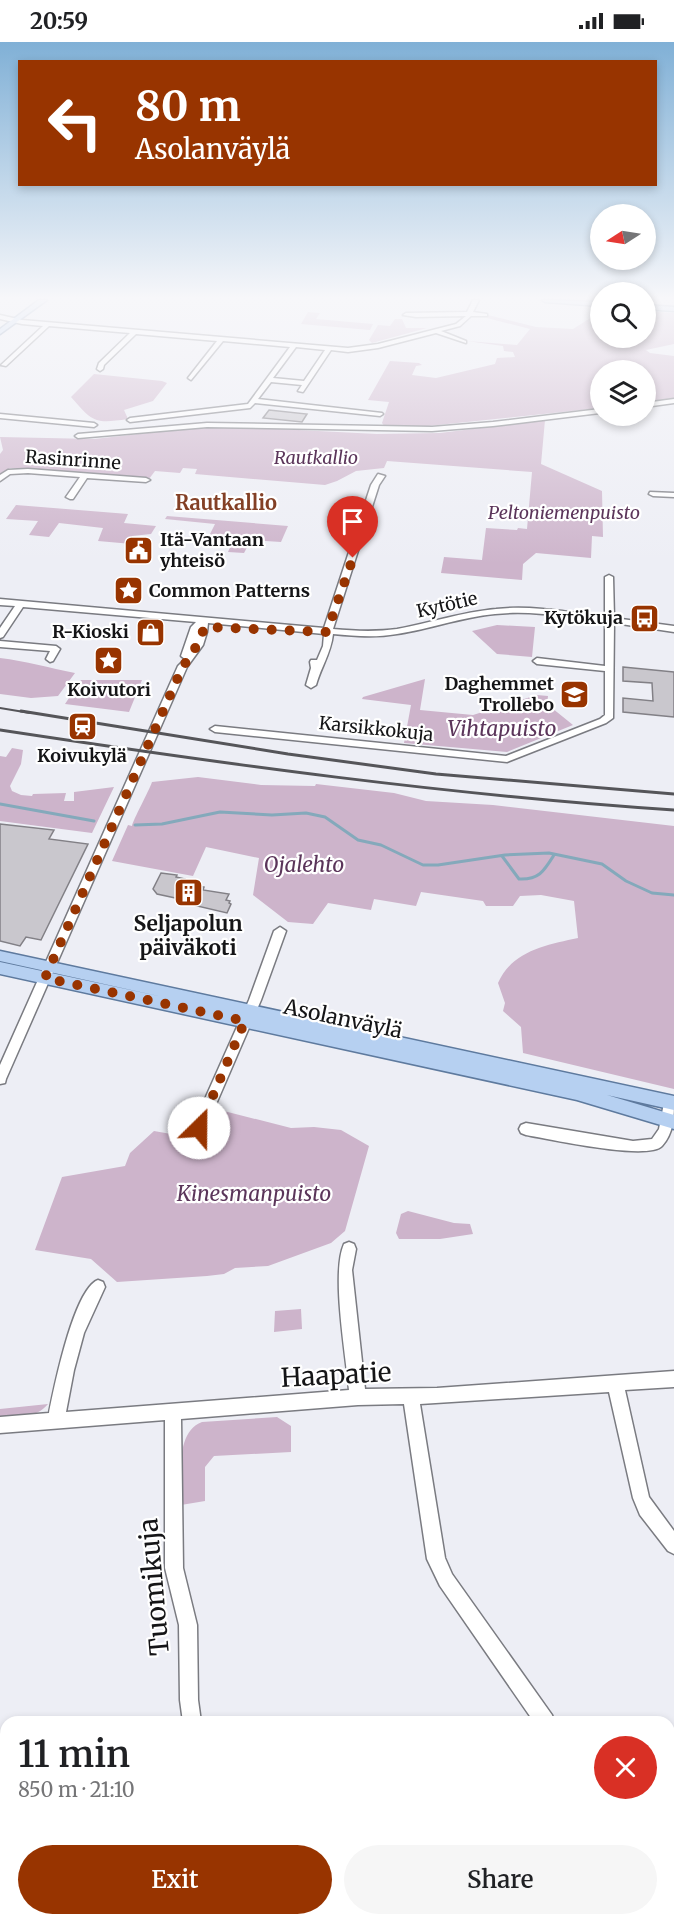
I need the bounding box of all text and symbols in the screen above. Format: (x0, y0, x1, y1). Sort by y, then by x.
text: 20:59 (30, 7, 88, 35)
text: 80 m (135, 80, 241, 132)
icon: left (36, 84, 114, 162)
text: Asolanväylä (135, 132, 290, 166)
north arrow (590, 204, 656, 270)
map controls (590, 204, 656, 426)
button: search (590, 282, 656, 348)
button: layers (590, 360, 656, 426)
street label: Rasinrinne (24, 445, 122, 474)
park label: Rautkallio (274, 446, 358, 469)
district label: Rautkallio (175, 490, 277, 515)
pin (327, 496, 378, 558)
park label: Peltoniemenpuisto (488, 501, 640, 524)
icon: arrive (336, 505, 369, 538)
place label: Itä-Vantaan yhteisö (160, 528, 264, 572)
public building icon: Itä-Vantaan yhteisö (123, 534, 155, 566)
place icon: Common Patterns (112, 575, 144, 607)
place label: Common Patterns (149, 579, 310, 602)
street label: Kytötie (414, 586, 480, 623)
bus stop icon: Kytökuja (628, 602, 660, 634)
place label: Kytökuja (544, 606, 623, 629)
shop icon: R-Kioski (134, 616, 166, 648)
place label: R-Kioski (52, 620, 129, 643)
place icon: Koivutori (93, 645, 125, 677)
place label: Daghemmet Trollebo (444, 672, 555, 716)
place label: Koivutori (67, 678, 151, 701)
school or university icon: Daghemmet Trollebo (559, 678, 591, 710)
station icon: Koivukylä (66, 711, 98, 743)
street label: Karsikkokuja (318, 711, 435, 746)
park label: Vihtapuisto (448, 715, 557, 742)
place label: Koivukylä (37, 744, 127, 767)
park label: Ojalehto (264, 851, 344, 878)
building icon: Seljapolun päiväkoti (172, 877, 204, 909)
place label: Seljapolun päiväkoti (133, 910, 243, 961)
street label: Asolanväylä (280, 993, 405, 1044)
position arrow (167, 1096, 231, 1160)
park label: Kinesmanpuisto (176, 1180, 331, 1207)
street label: Haapatie (280, 1355, 392, 1394)
street label: Tuomikuja (131, 1517, 176, 1657)
text: 11 min (18, 1732, 130, 1777)
button: close (594, 1736, 657, 1799)
text: 850 m · 21:10 (18, 1777, 135, 1802)
button: Exit (18, 1845, 332, 1914)
button: Share (344, 1845, 657, 1914)

